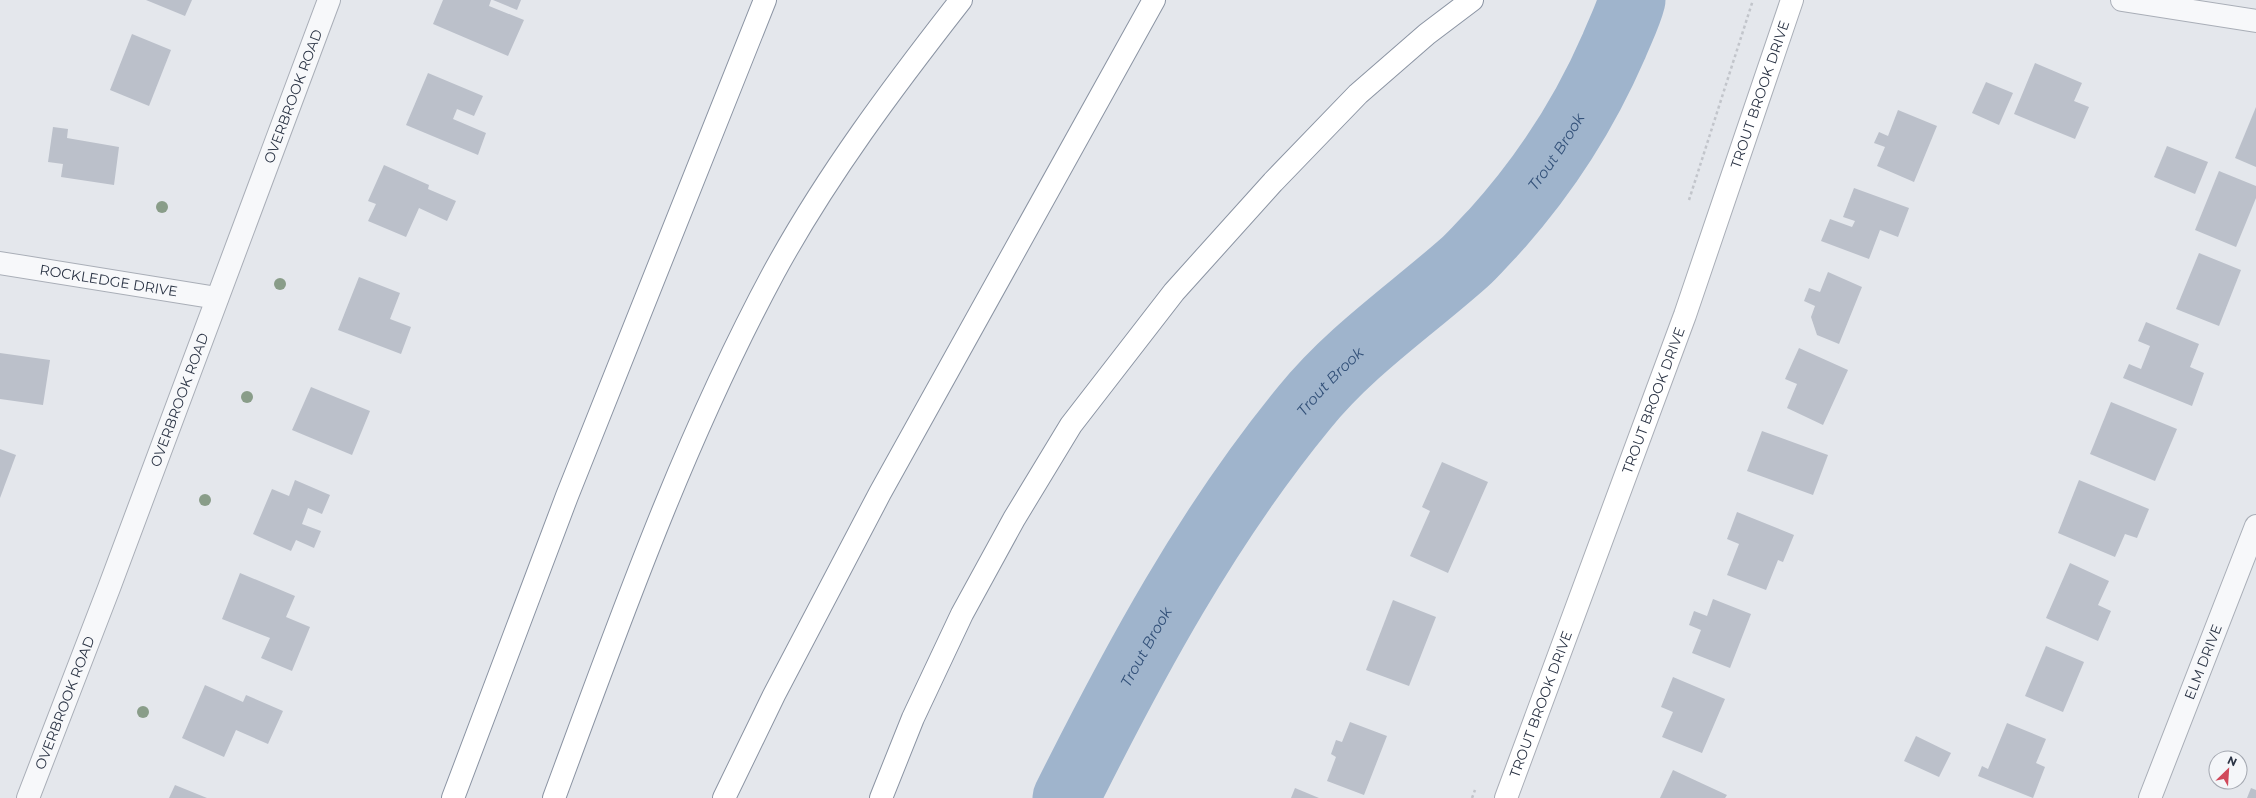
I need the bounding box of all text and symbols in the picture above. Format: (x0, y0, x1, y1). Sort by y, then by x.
street label: TROUT BROOK DRIVE (1726, 18, 1793, 171)
street label: OVERBROOK ROAD (260, 27, 326, 166)
water label: Trout Brook (1523, 108, 1589, 194)
street label: ROCKLEDGE DRIVE (38, 261, 179, 301)
street label: TROUT BROOK DRIVE (1618, 325, 1689, 476)
street label: OVERBROOK ROAD (146, 330, 213, 469)
water label: Trout Brook (1292, 342, 1368, 420)
water label: Trout Brook (1116, 602, 1176, 690)
street label: ELM DRIVE (2180, 622, 2226, 702)
street label: TROUT BROOK DRIVE (1505, 628, 1576, 780)
street label: OVERBROOK ROAD (31, 633, 99, 772)
north arrow (2208, 750, 2248, 790)
text: N (2225, 753, 2239, 769)

